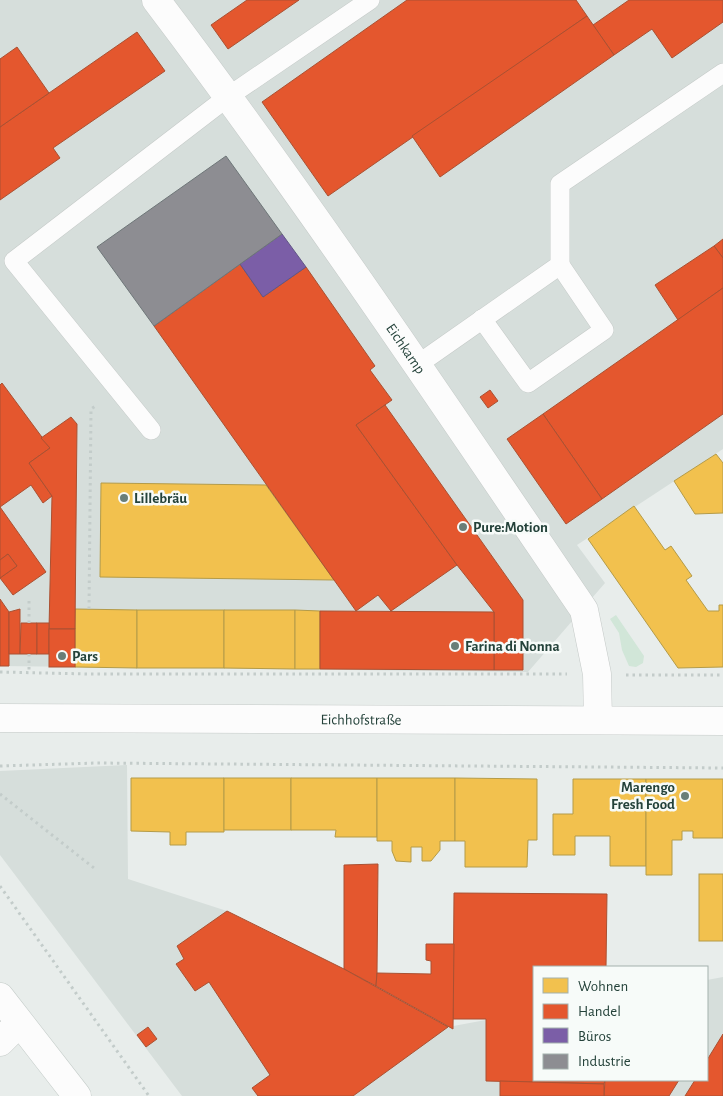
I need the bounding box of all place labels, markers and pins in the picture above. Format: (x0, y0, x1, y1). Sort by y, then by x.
place label: Lillebräu (134, 491, 187, 506)
marker: Lillebräu (118, 492, 130, 504)
place label: Pure:Motion (473, 520, 548, 535)
marker: Pure:Motion (457, 521, 469, 533)
place label: Farina di Nonna (465, 639, 560, 654)
marker: Farina di Nonna (449, 640, 461, 652)
place label: Pars (72, 649, 98, 664)
marker: Pars (56, 650, 68, 662)
place label: Marengo Fresh Food (611, 780, 675, 812)
marker: Marengo Fresh Food (679, 790, 691, 802)

